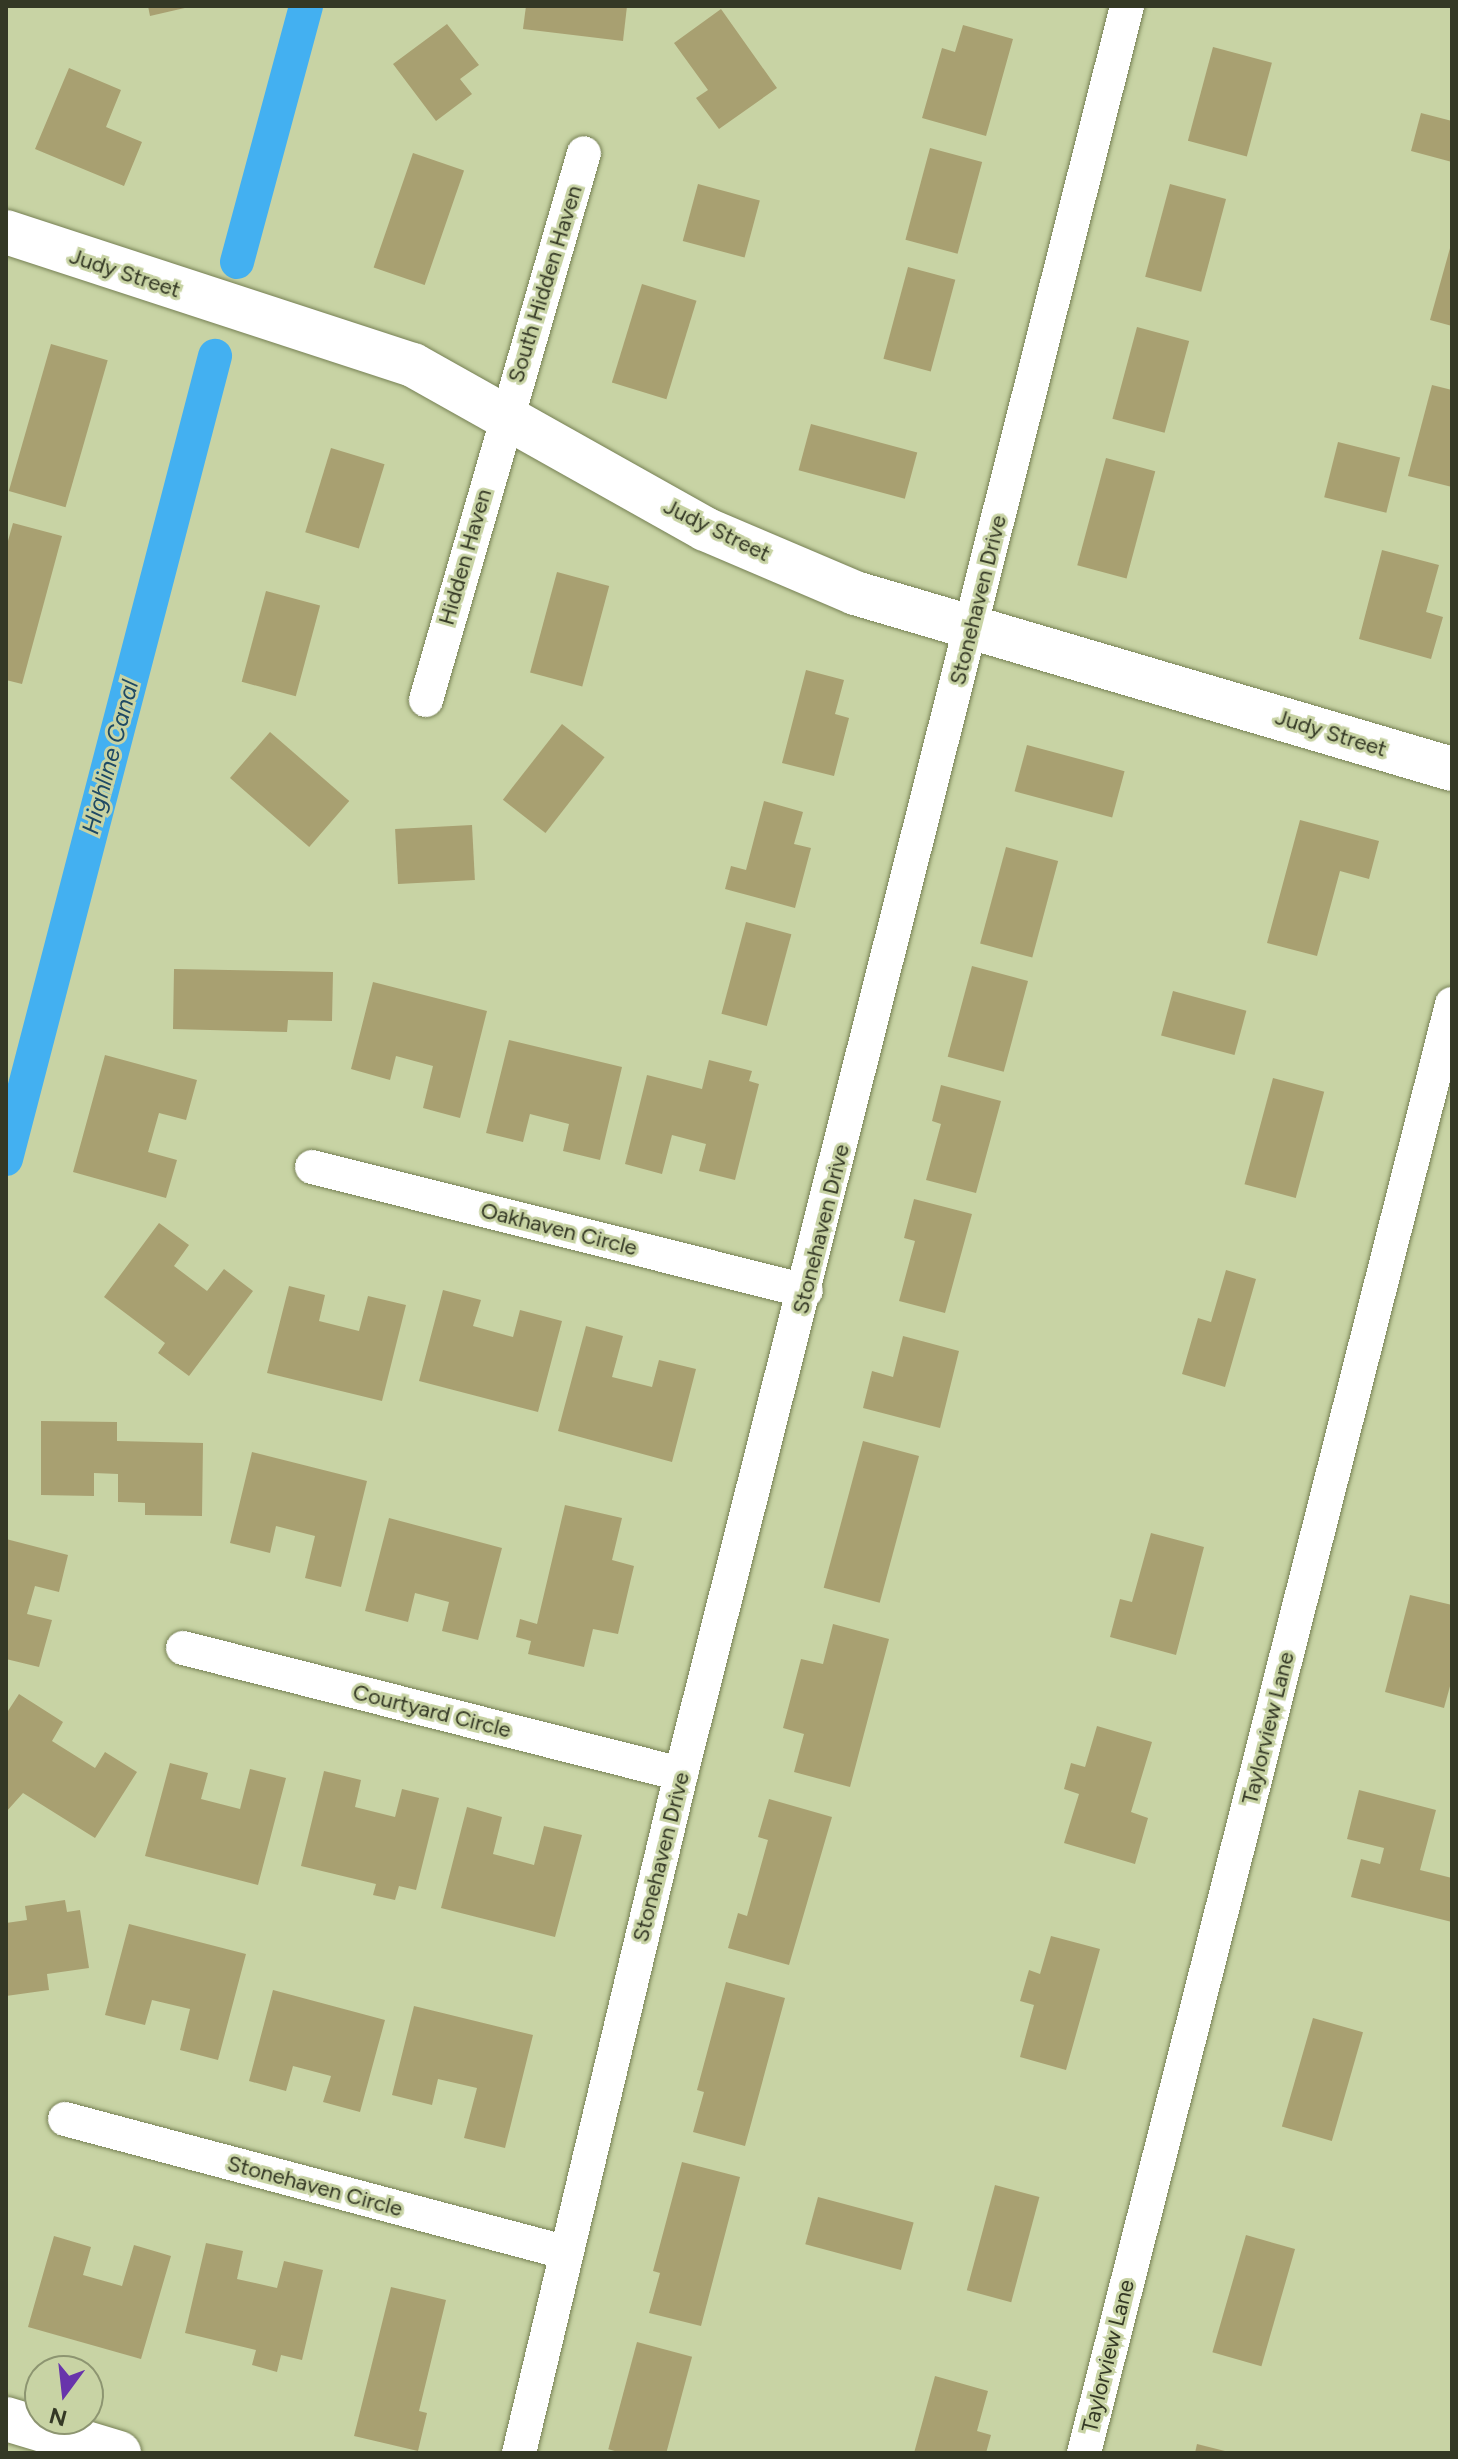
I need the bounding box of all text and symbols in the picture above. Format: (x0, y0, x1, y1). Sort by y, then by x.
street label: South Hidden Haven (502, 182, 588, 386)
street label: Judy Street (66, 243, 184, 303)
street label: Hidden Haven (433, 486, 497, 628)
street label: Judy Street (659, 493, 775, 567)
street label: Stonehaven Drive (944, 512, 1012, 688)
water label: Highline Canal (76, 677, 144, 837)
street label: Judy Street (1272, 704, 1390, 762)
street label: Stonehaven Drive (787, 1141, 855, 1317)
street label: Oakhaven Circle (478, 1197, 640, 1261)
street label: Taylorview Lane (1236, 1649, 1300, 1807)
street label: Courtyard Circle (350, 1679, 514, 1743)
street label: Stonehaven Drive (627, 1769, 695, 1945)
street label: Stonehaven Circle (225, 2150, 405, 2222)
street label: Taylorview Lane (1076, 2277, 1140, 2435)
north arrow (24, 2355, 104, 2435)
text: N (46, 2401, 70, 2432)

